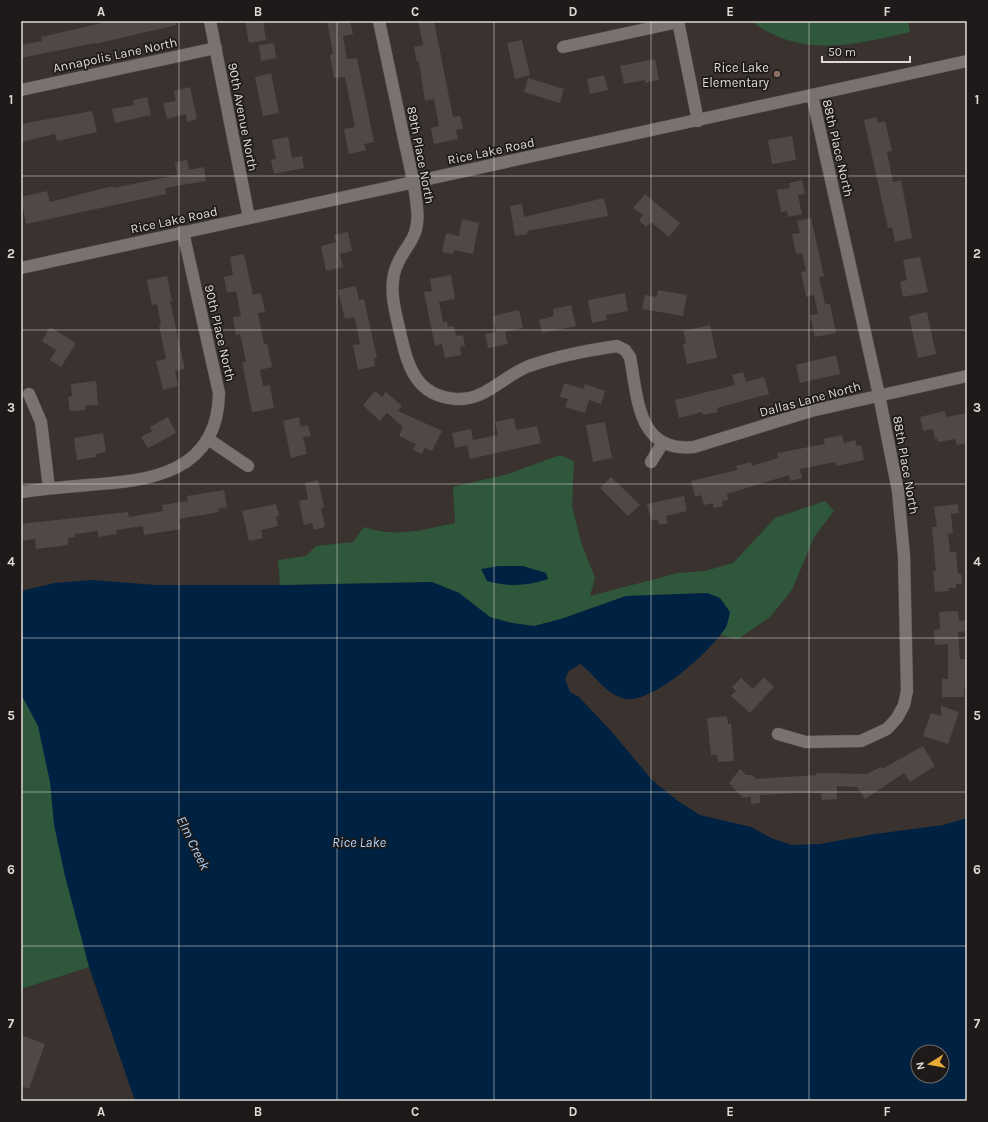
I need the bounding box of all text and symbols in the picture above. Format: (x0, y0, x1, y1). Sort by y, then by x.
text: A (97, 4, 105, 19)
text: B (254, 4, 262, 19)
text: C (411, 4, 419, 19)
text: D (569, 4, 578, 19)
text: E (726, 4, 734, 19)
text: F (883, 4, 891, 19)
street label: Annapolis Lane North (51, 34, 179, 76)
scale bar (822, 38, 910, 64)
text: 50 m (828, 45, 856, 59)
place label: Rice Lake Elementary (702, 60, 769, 90)
street label: 90th Avenue North (225, 61, 261, 173)
marker: Rice Lake Elementary (772, 69, 782, 79)
text: 1 (9, 92, 13, 107)
text: 1 (975, 92, 979, 107)
street label: 88th Place North (819, 98, 857, 198)
street label: 89th Place North (404, 105, 438, 205)
street label: Rice Lake Road (446, 134, 536, 168)
street label: Rice Lake Road (129, 203, 219, 237)
text: 2 (7, 246, 15, 261)
text: 2 (973, 246, 981, 261)
street label: 90th Place North (202, 283, 238, 383)
street label: Dallas Lane North (758, 378, 862, 420)
text: 3 (7, 400, 15, 415)
text: 3 (973, 400, 981, 415)
street label: 88th Place North (890, 415, 922, 515)
text: 4 (7, 554, 15, 569)
text: 4 (973, 554, 981, 569)
text: 5 (7, 708, 15, 723)
text: 5 (973, 708, 981, 723)
water label: Elm Creek (173, 813, 214, 874)
water label: Rice Lake (332, 834, 387, 851)
text: 6 (7, 862, 15, 877)
text: 6 (973, 862, 981, 877)
text: 7 (8, 1016, 15, 1031)
text: 7 (974, 1016, 981, 1031)
north arrow (910, 1044, 950, 1084)
text: N (914, 1061, 928, 1071)
text: A (97, 1104, 105, 1119)
text: B (254, 1104, 262, 1119)
text: C (411, 1104, 419, 1119)
text: D (569, 1104, 578, 1119)
text: E (726, 1104, 734, 1119)
text: F (883, 1104, 891, 1119)

